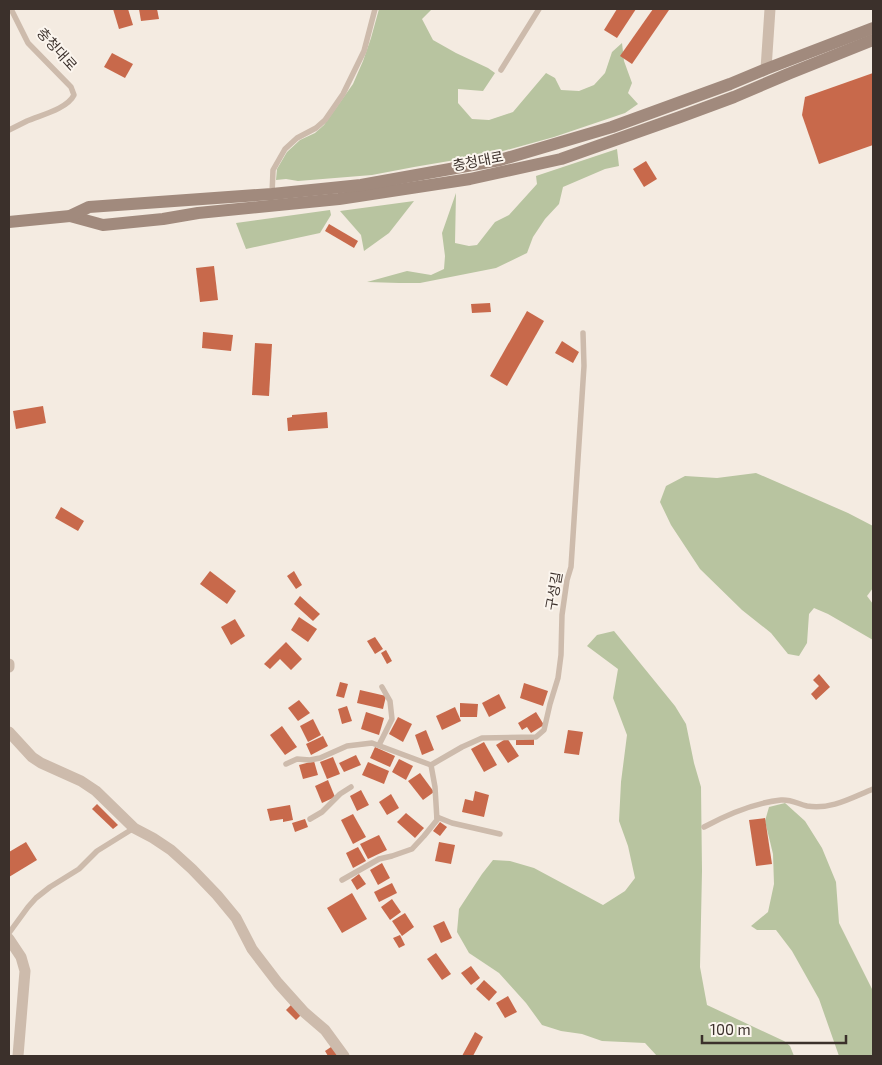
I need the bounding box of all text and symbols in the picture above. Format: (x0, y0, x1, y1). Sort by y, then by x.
street label: 충청대로 (34, 24, 81, 74)
street label: 충청대로 (451, 147, 505, 174)
street label: 구성길 (542, 570, 565, 611)
scale bar (702, 1012, 846, 1044)
text: 100 m (710, 1020, 751, 1038)

